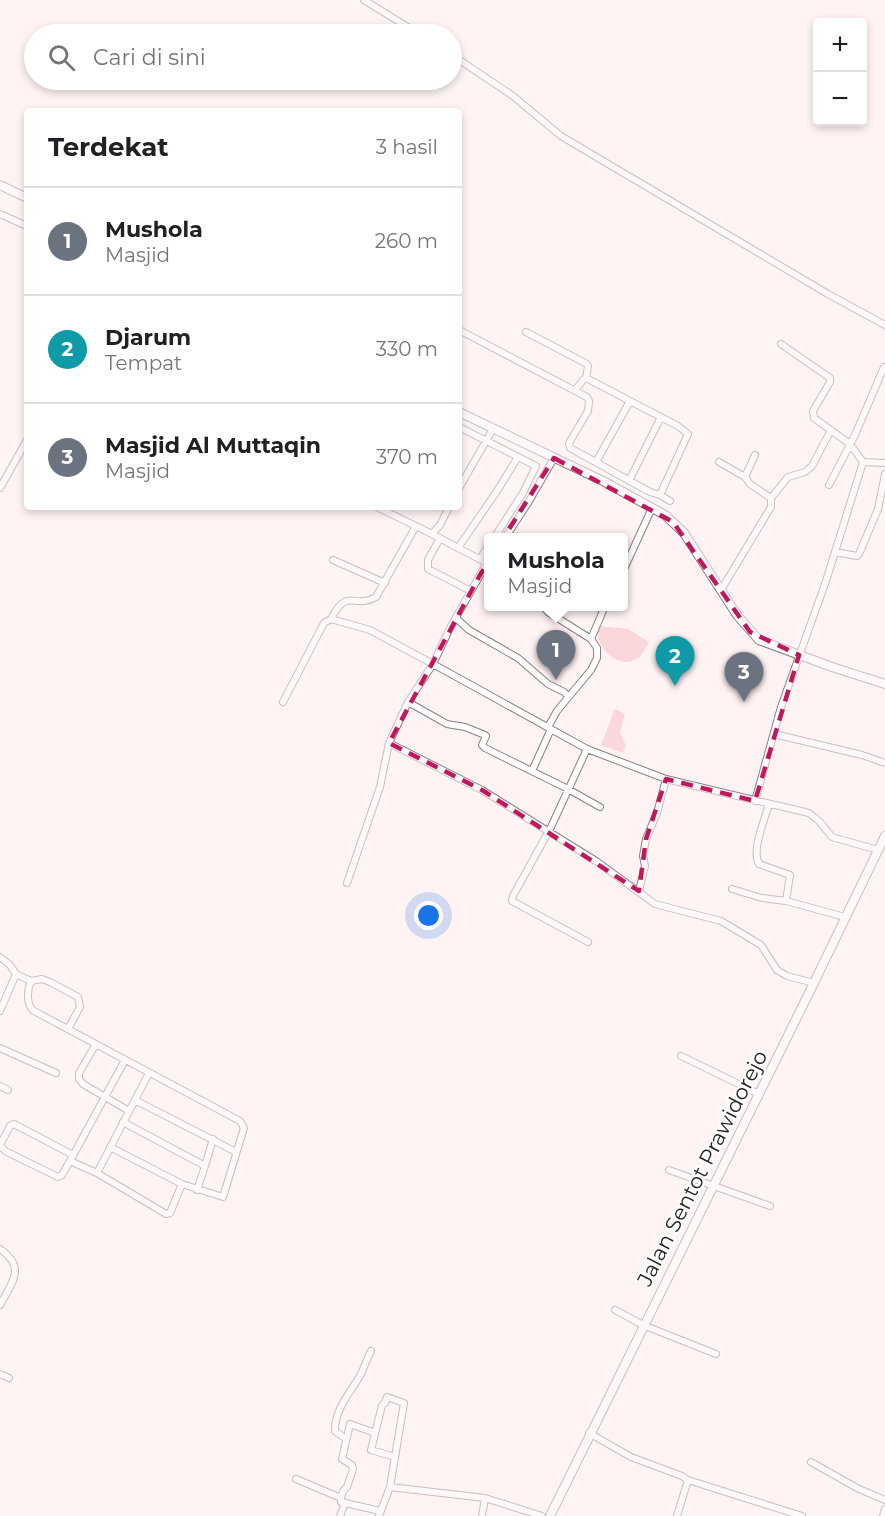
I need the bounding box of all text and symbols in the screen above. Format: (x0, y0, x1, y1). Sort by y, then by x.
map controls (813, 18, 867, 126)
button: + (813, 18, 867, 72)
search box (24, 24, 462, 90)
icon: search (45, 41, 78, 74)
text: Cari di sini (93, 44, 206, 71)
button: − (813, 72, 867, 126)
text: Terdekat (48, 131, 169, 163)
text: 3 hasil (376, 135, 438, 159)
text: Mushola (105, 216, 203, 243)
text: 1 (64, 229, 71, 253)
text: 260 m (375, 229, 438, 253)
text: Masjid (105, 243, 170, 267)
text: Djarum (105, 324, 191, 351)
text: 2 (62, 337, 73, 361)
text: 330 m (376, 337, 438, 361)
text: Tempat (105, 351, 182, 375)
text: Masjid Al Muttaqin (105, 432, 321, 459)
text: 3 (62, 445, 73, 469)
text: 370 m (376, 445, 438, 469)
text: Masjid (105, 459, 170, 483)
popup (484, 533, 628, 611)
text: Mushola (507, 547, 605, 574)
text: Masjid (507, 574, 572, 598)
pin: 1 (536, 630, 576, 680)
pin: 2 (656, 636, 694, 686)
pin: 3 (724, 652, 764, 702)
your location (414, 901, 443, 930)
street label: Jalan Sentot Prawidorejo (631, 1046, 772, 1291)

